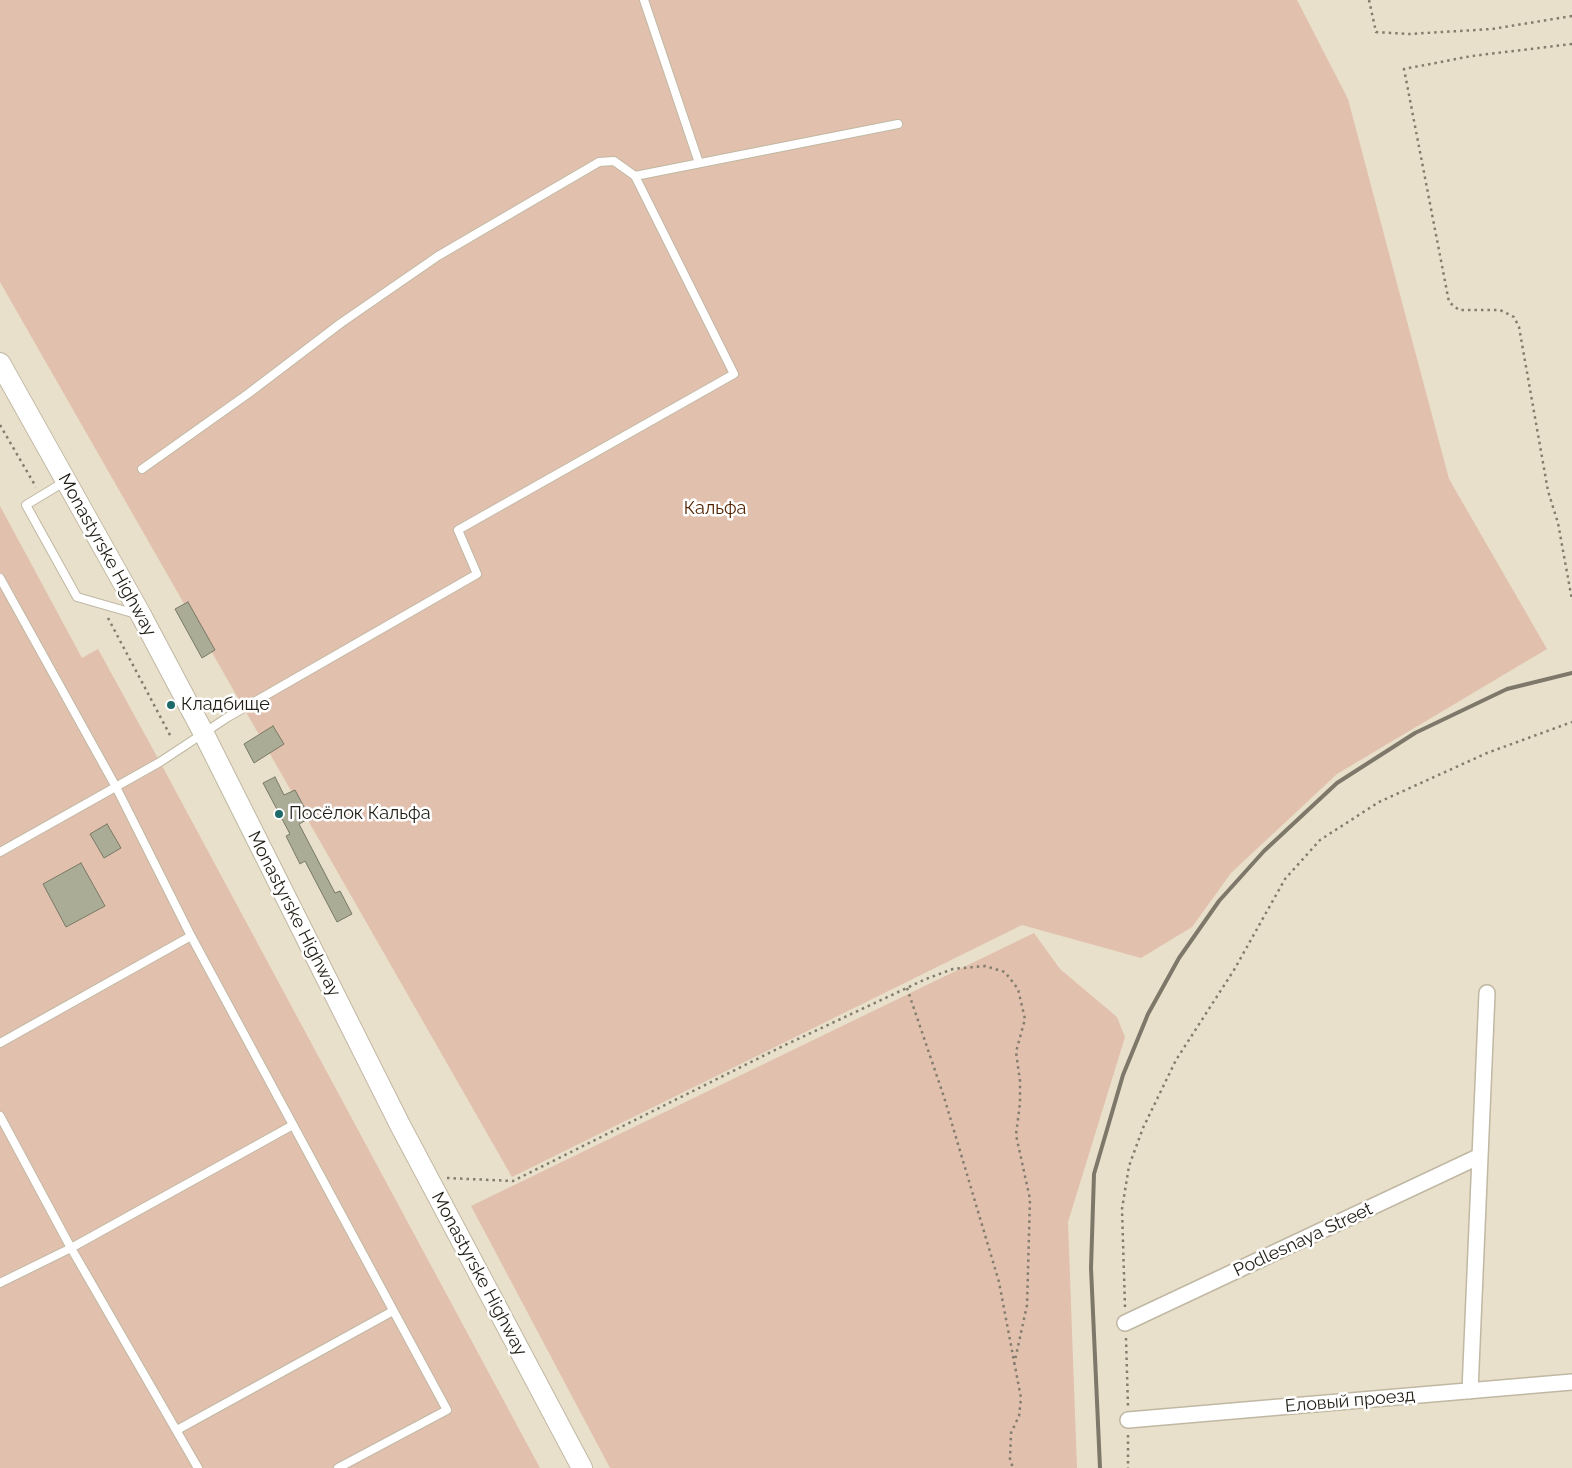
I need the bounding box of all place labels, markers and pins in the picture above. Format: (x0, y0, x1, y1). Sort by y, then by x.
place label: Кладбище (181, 694, 270, 716)
marker: Кладбище (165, 699, 177, 711)
place label: Посёлок Кальфа (289, 803, 430, 825)
marker: Посёлок Кальфа (273, 808, 285, 820)

